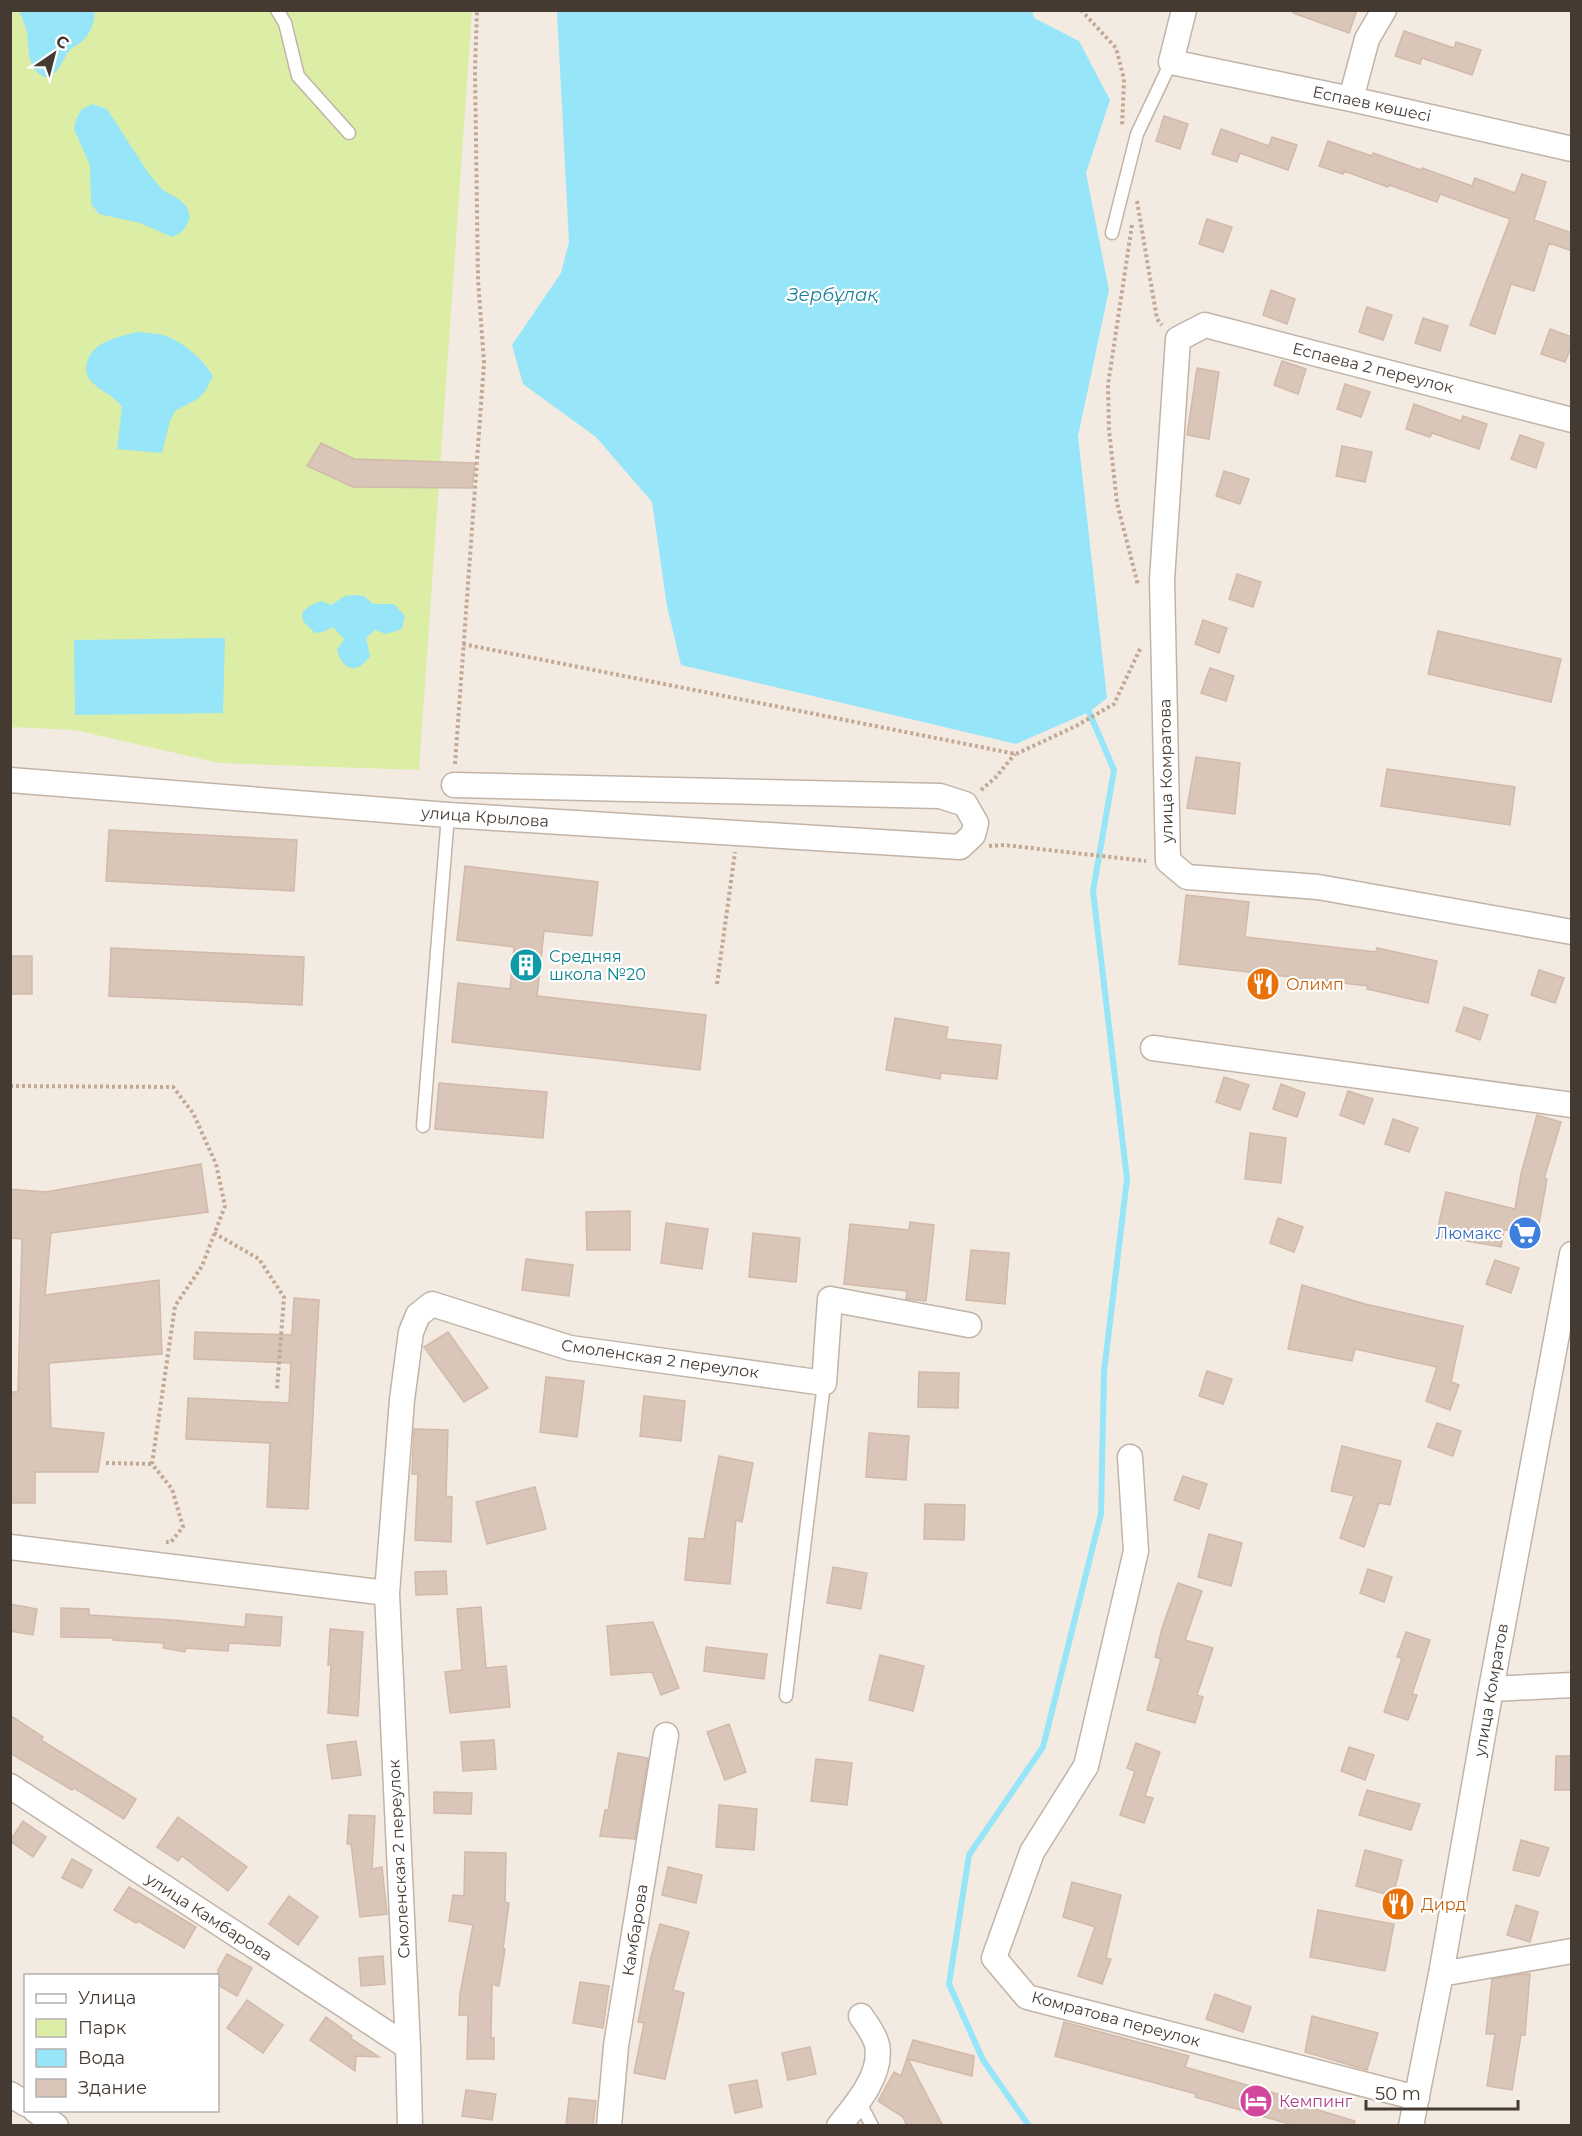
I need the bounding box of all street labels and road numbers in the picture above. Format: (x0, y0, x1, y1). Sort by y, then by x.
street label: Еспаев көшесі (1311, 82, 1433, 126)
street label: Еспаева 2 переулок (1290, 339, 1456, 397)
street label: улица Комратова (1155, 699, 1177, 844)
street label: улица Крылова (419, 803, 550, 831)
street label: Смоленская 2 переулок (560, 1336, 761, 1382)
street label: улица Комратов (1470, 1622, 1512, 1759)
street label: Смоленская 2 переулок (384, 1758, 414, 1959)
street label: улица Камбарова (141, 1868, 276, 1965)
street label: Камбарова (618, 1883, 652, 1977)
street label: Комратова переулок (1030, 1987, 1203, 2051)

